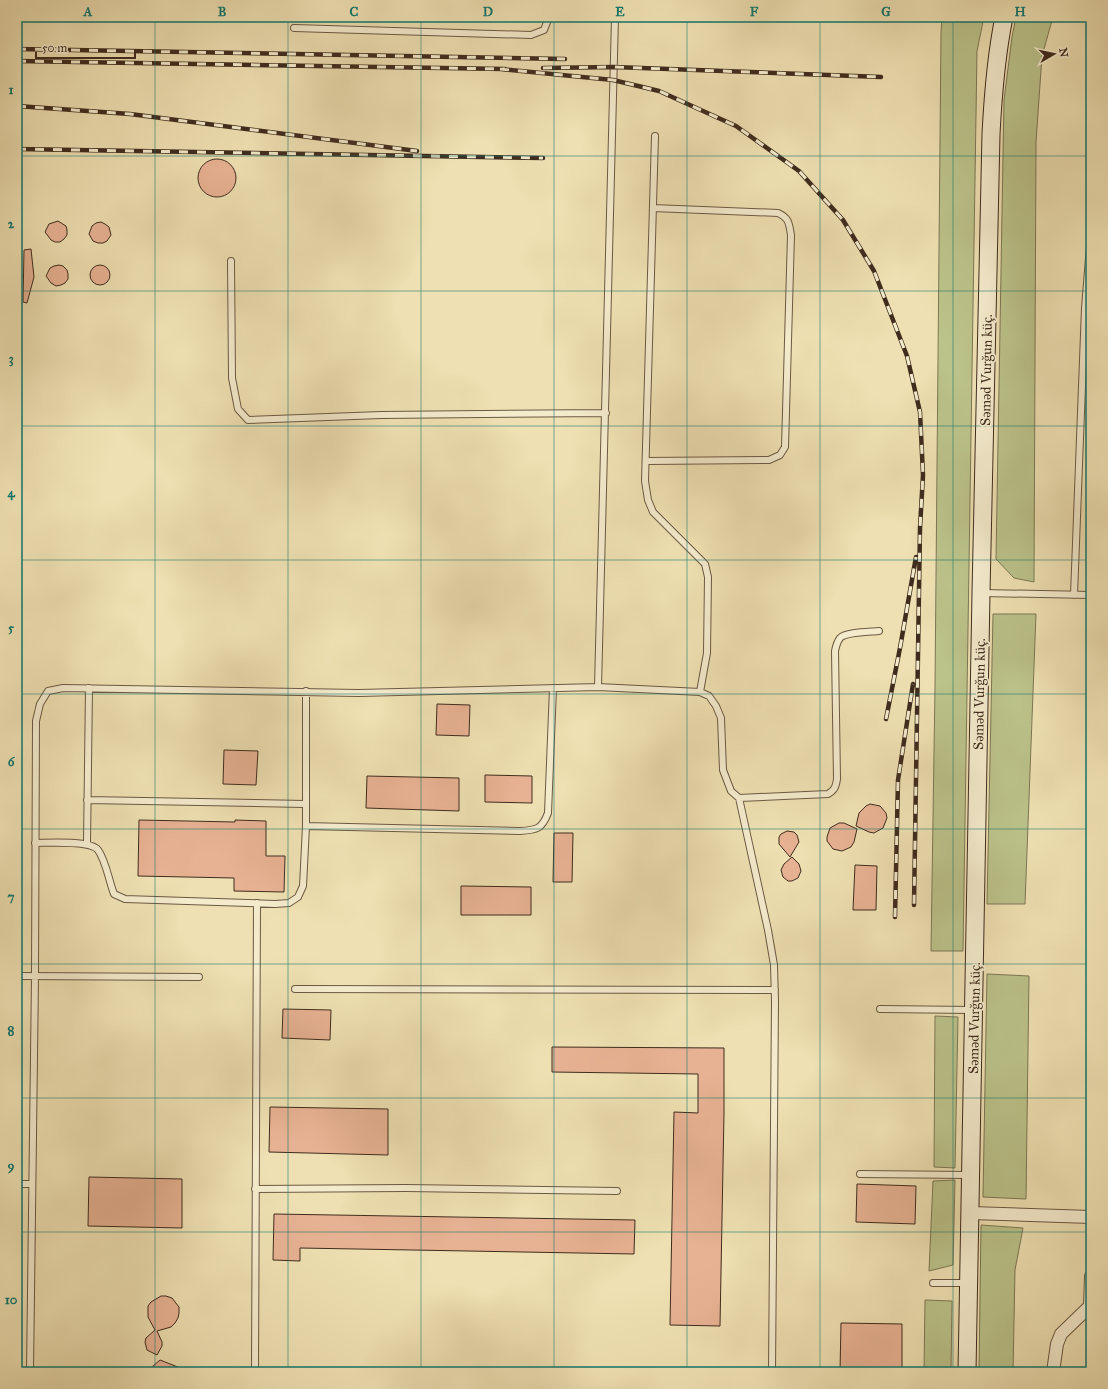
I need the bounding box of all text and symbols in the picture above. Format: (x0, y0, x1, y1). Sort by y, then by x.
text: A (83, 4, 93, 20)
text: B (218, 4, 227, 20)
text: C (350, 4, 359, 20)
text: D (483, 4, 493, 20)
text: E (615, 4, 625, 20)
text: F (750, 4, 759, 20)
text: G (881, 4, 891, 20)
text: H (1014, 4, 1026, 20)
scale bar (36, 34, 135, 60)
north arrow (1034, 34, 1074, 74)
text: 50 m (42, 41, 67, 55)
text: N (1056, 47, 1071, 59)
text: 1 (8, 82, 14, 98)
text: 2 (8, 216, 15, 232)
street label: Səməd Vurğun küç. (977, 314, 996, 426)
text: 3 (8, 351, 14, 367)
text: 4 (7, 485, 15, 501)
text: 5 (8, 620, 15, 636)
street label: Səməd Vurğun küç. (970, 638, 989, 750)
text: 6 (8, 754, 16, 770)
text: 7 (8, 889, 15, 905)
street label: Səməd Vurğun küç. (965, 962, 984, 1074)
text: 8 (8, 1023, 15, 1039)
text: 9 (8, 1158, 15, 1174)
text: 10 (5, 1292, 18, 1308)

